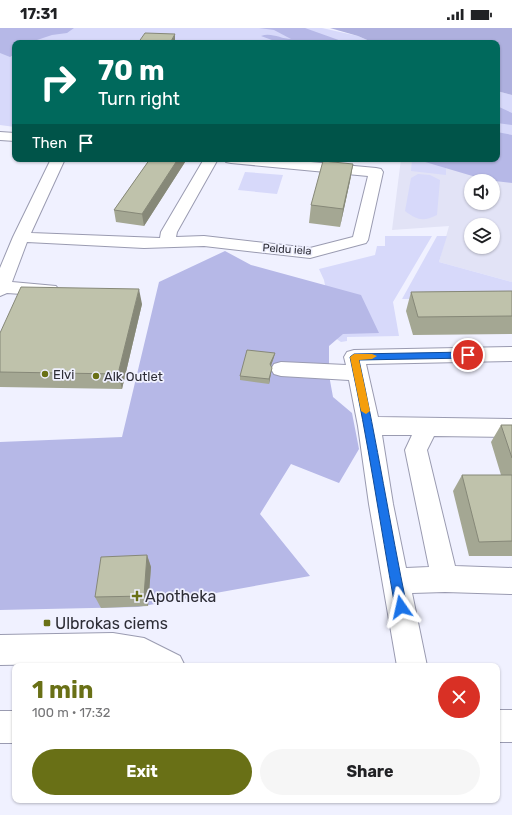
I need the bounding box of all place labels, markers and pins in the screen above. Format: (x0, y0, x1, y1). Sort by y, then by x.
pin (451, 338, 485, 372)
place label: Elvi (53, 367, 74, 382)
marker: Elvi (40, 369, 50, 379)
place label: Alk Outlet (104, 369, 163, 384)
marker: Alk Outlet (91, 371, 101, 381)
place label: Apotheka (145, 587, 216, 606)
marker: Apotheka (132, 591, 142, 601)
place label: Ulbrokas ciems (55, 614, 168, 633)
marker: Ulbrokas ciems (42, 618, 52, 628)

